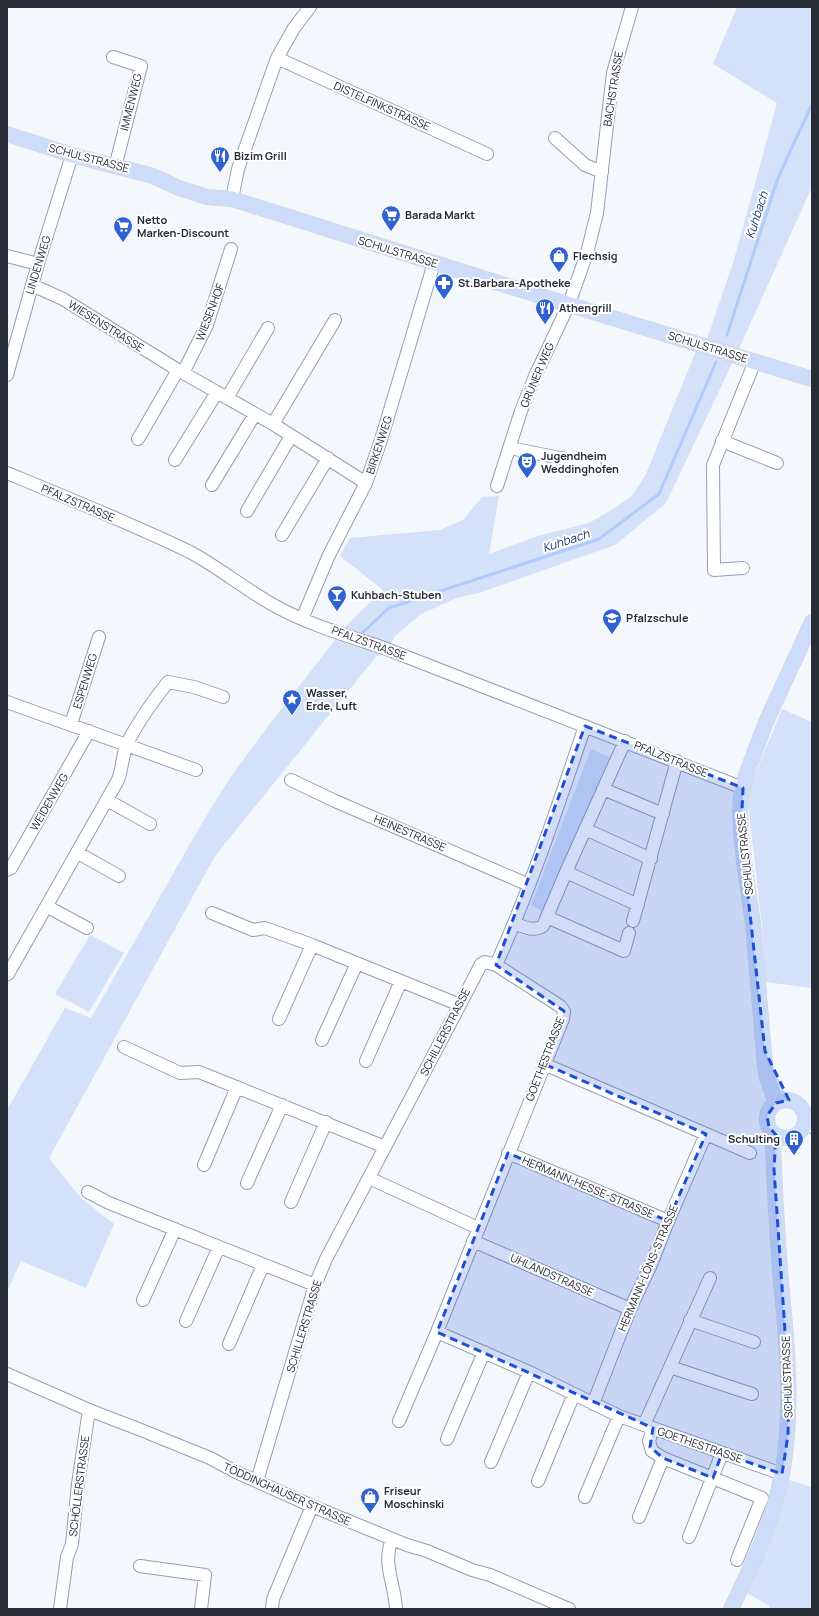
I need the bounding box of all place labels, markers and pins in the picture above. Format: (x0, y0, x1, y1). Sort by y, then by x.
restaurant icon: Bizim Grill (209, 145, 231, 173)
place label: Bizim Grill (234, 148, 287, 163)
supermarket icon: Barada Markt (380, 204, 402, 232)
place label: Barada Markt (405, 207, 475, 222)
place label: Netto Marken-Discount (137, 212, 229, 240)
supermarket icon: Netto Marken-Discount (112, 215, 134, 243)
shop icon: Flechsig (548, 245, 570, 273)
place label: Flechsig (573, 248, 618, 263)
pharmacy icon: St.Barbara-Apotheke (433, 272, 455, 300)
place label: St.Barbara-Apotheke (458, 275, 571, 290)
restaurant icon: Athengrill (534, 297, 556, 325)
place label: Athengrill (559, 300, 612, 315)
place label: Jugendheim Weddinghofen (541, 448, 619, 476)
theatre icon: Jugendheim Weddinghofen (516, 451, 538, 479)
bar icon: Kuhbach-Stuben (326, 584, 348, 612)
place label: Kuhbach-Stuben (351, 587, 442, 602)
school or university icon: Pfalzschule (601, 607, 623, 635)
place label: Pfalzschule (626, 610, 689, 625)
place label: Wasser, Erde, Luft (306, 685, 357, 713)
place icon: Wasser, Erde, Luft (281, 688, 303, 716)
building icon: Schulting (783, 1128, 805, 1156)
place label: Schulting (728, 1131, 780, 1146)
place label: Friseur Moschinski (384, 1483, 444, 1511)
shop icon: Friseur Moschinski (359, 1486, 381, 1514)

